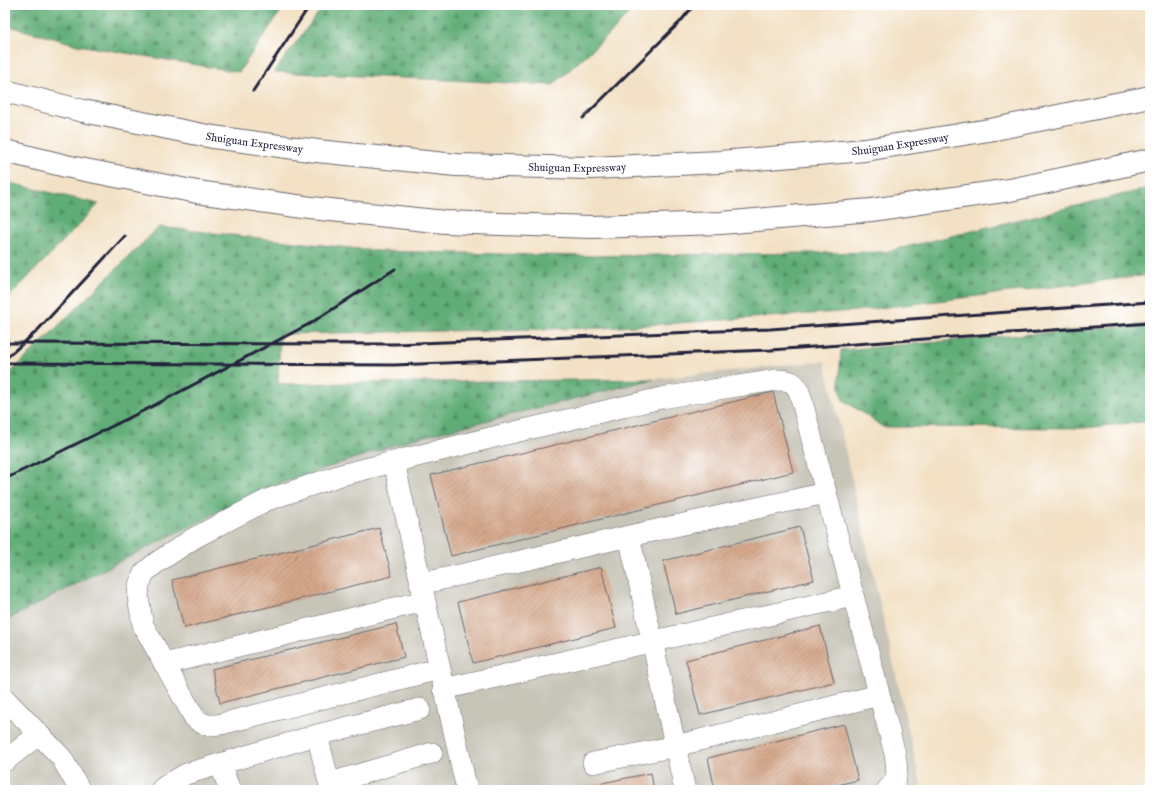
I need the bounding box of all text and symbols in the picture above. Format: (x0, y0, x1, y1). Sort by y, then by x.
street label: Shuiguan Expressway (205, 130, 304, 157)
street label: Shuiguan Expressway (851, 131, 950, 159)
street label: Shuiguan Expressway (528, 160, 627, 176)

